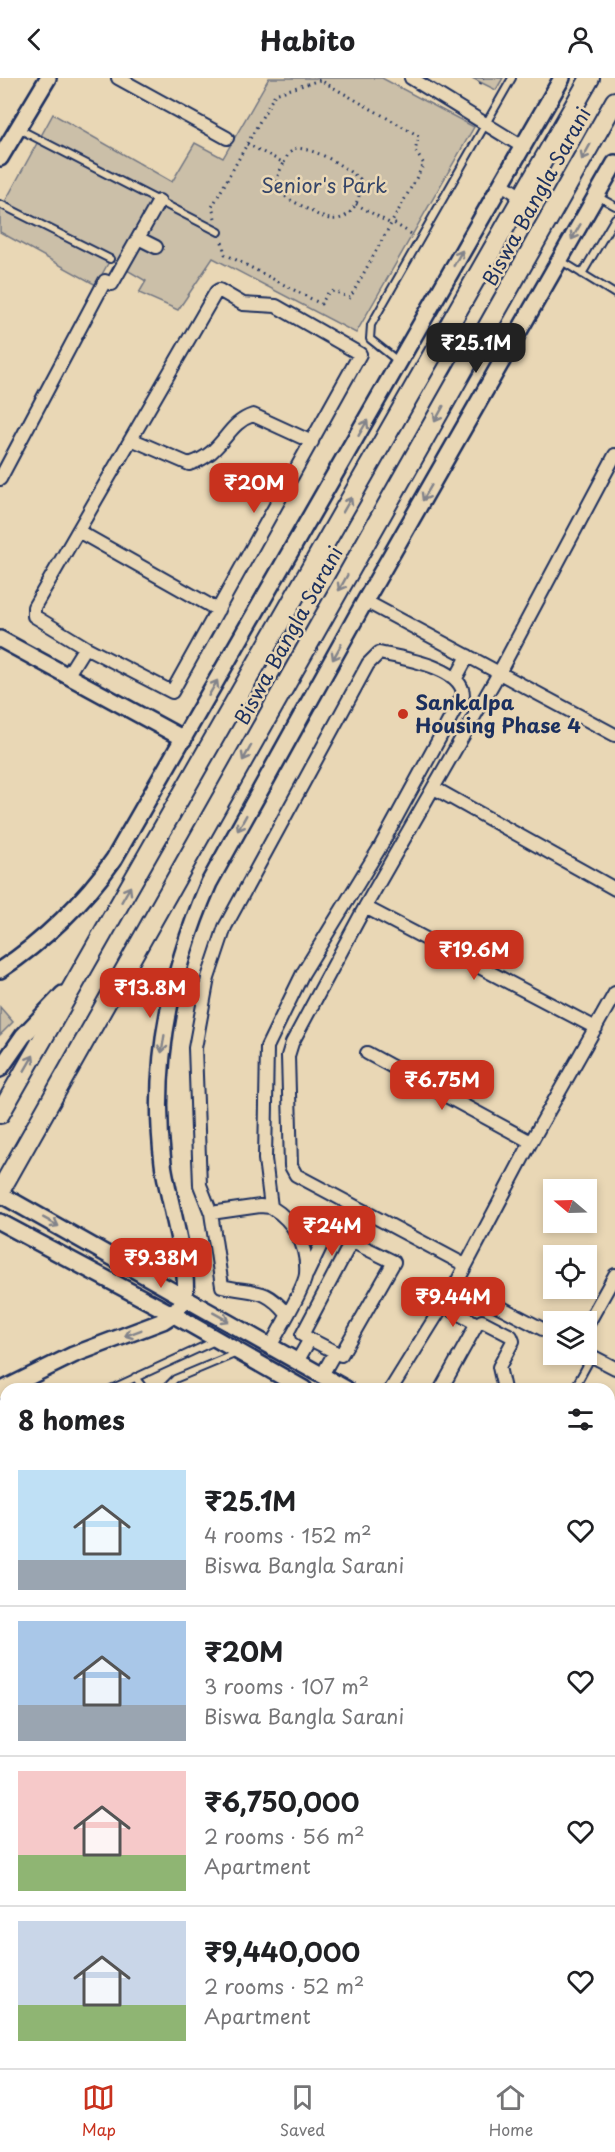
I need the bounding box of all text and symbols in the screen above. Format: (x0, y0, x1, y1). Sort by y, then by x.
text: Habito (260, 19, 355, 60)
icon: back (18, 23, 51, 56)
icon: person (564, 23, 597, 56)
street label: Biswa Bangla Sarani (474, 101, 598, 291)
one-way arrow (580, 143, 591, 161)
park label: Senior's Park (261, 170, 387, 200)
one-way arrow (569, 223, 581, 240)
one-way arrow (453, 250, 464, 268)
pin: ₹25.1M (427, 323, 525, 374)
text: ₹25.1M (440, 327, 512, 357)
one-way arrow (432, 405, 444, 422)
one-way arrow (357, 420, 369, 437)
pin: ₹20M (218, 463, 290, 514)
text: ₹20M (223, 467, 285, 497)
one-way arrow (421, 483, 432, 501)
one-way arrow (341, 497, 353, 514)
street label: Biswa Bangla Sarani (226, 540, 350, 730)
one-way arrow (336, 574, 348, 591)
one-way arrow (331, 643, 342, 661)
one-way arrow (208, 680, 219, 698)
place label: Sankalpa Housing Phase 4 (415, 687, 581, 740)
marker: Sankalpa Housing Phase 4 (396, 707, 410, 721)
one-way arrow (241, 744, 253, 761)
one-way arrow (236, 814, 248, 831)
one-way arrow (121, 885, 132, 903)
pin: ₹19.6M (425, 930, 523, 981)
text: ₹19.6M (439, 934, 509, 964)
pin: ₹13.8M (101, 968, 199, 1019)
text: ₹13.8M (114, 972, 186, 1002)
one-way arrow (157, 1034, 168, 1054)
one-way arrow (23, 1055, 35, 1072)
pin: ₹6.75M (393, 1060, 491, 1111)
text: ₹6.75M (404, 1064, 480, 1094)
north arrow (543, 1179, 597, 1233)
map controls (543, 1179, 597, 1365)
pin: ₹24M (296, 1206, 368, 1257)
text: ₹24M (302, 1210, 362, 1240)
one-way arrow (42, 1216, 59, 1228)
pin: ₹9.38M (112, 1238, 210, 1289)
text: ₹9.38M (124, 1242, 198, 1272)
button: locate (543, 1245, 597, 1299)
pin: ₹9.44M (404, 1277, 502, 1328)
text: ₹9.44M (415, 1281, 491, 1311)
one-way arrow (212, 1311, 229, 1323)
button: layers (543, 1311, 597, 1365)
one-way arrow (124, 1328, 143, 1339)
text: 8 homes (18, 1400, 125, 1439)
icon: filters (564, 1403, 597, 1436)
text: ₹25.1M (204, 1481, 296, 1520)
icon: home (66, 1494, 138, 1566)
icon: heart (564, 1514, 597, 1547)
text: 4 rooms · 152 m² (204, 1520, 372, 1550)
text: Biswa Bangla Sarani (204, 1550, 404, 1580)
text: ₹20M (204, 1632, 283, 1671)
icon: home (66, 1645, 138, 1717)
icon: heart (564, 1665, 597, 1698)
text: 3 rooms · 107 m² (204, 1671, 369, 1701)
text: Biswa Bangla Sarani (204, 1701, 404, 1731)
text: ₹6,750,000 (204, 1782, 360, 1821)
icon: home (66, 1795, 138, 1867)
icon: heart (564, 1815, 597, 1848)
text: 2 rooms · 56 m² (204, 1821, 365, 1851)
text: Apartment (204, 1851, 311, 1881)
text: ₹9,440,000 (204, 1932, 360, 1971)
icon: home (66, 1945, 138, 2017)
icon: heart (564, 1965, 597, 1998)
text: 2 rooms · 52 m² (204, 1971, 364, 2001)
text: Apartment (204, 2001, 311, 2031)
tab: Map (82, 2081, 116, 2141)
tab: Saved (280, 2081, 325, 2141)
tab: Home (489, 2081, 533, 2141)

